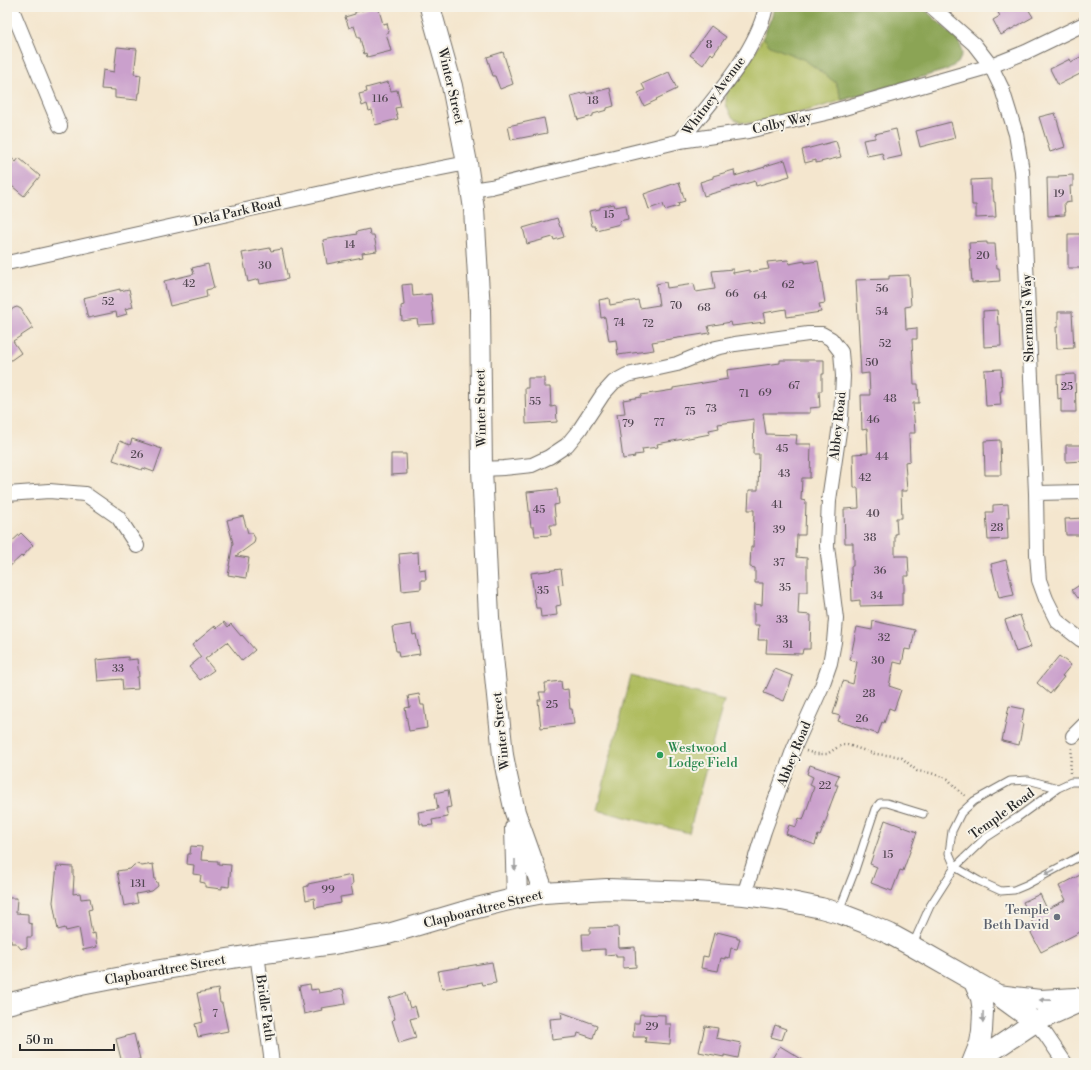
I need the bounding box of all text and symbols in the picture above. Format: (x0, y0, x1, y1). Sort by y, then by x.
house number: 8 (706, 38, 713, 52)
street label: Winter Street (434, 45, 468, 126)
street label: Whitney Avenue (679, 53, 749, 139)
house number: 116 (372, 92, 388, 106)
house number: 18 (587, 94, 599, 108)
street label: Colby Way (751, 108, 814, 138)
house number: 19 (1053, 187, 1065, 201)
street label: Dela Park Road (192, 194, 283, 230)
house number: 15 (604, 208, 614, 222)
house number: 14 (345, 238, 356, 252)
house number: 20 (976, 249, 990, 263)
house number: 30 (258, 259, 272, 273)
street label: Sherman's Way (1018, 273, 1038, 362)
house number: 42 (183, 277, 195, 291)
house number: 62 (782, 278, 794, 292)
house number: 56 (876, 282, 889, 296)
house number: 66 (725, 287, 739, 301)
house number: 64 (753, 289, 767, 303)
house number: 52 (102, 295, 114, 309)
house number: 70 (670, 299, 682, 313)
house number: 68 (697, 301, 711, 315)
house number: 54 (876, 305, 889, 319)
house number: 74 (613, 316, 625, 330)
house number: 72 (642, 317, 654, 331)
house number: 52 (879, 337, 891, 351)
house number: 50 (865, 356, 879, 370)
street label: Winter Street (472, 368, 490, 448)
house number: 67 (788, 379, 800, 393)
house number: 25 (1061, 380, 1073, 394)
house number: 69 (758, 386, 772, 400)
house number: 71 (739, 387, 750, 401)
street label: Abbey Road (826, 390, 850, 462)
house number: 48 (883, 392, 897, 406)
house number: 55 (529, 395, 541, 409)
house number: 73 (705, 402, 717, 416)
house number: 75 (684, 405, 696, 419)
house number: 46 (866, 413, 880, 427)
house number: 77 (653, 416, 665, 430)
house number: 79 (622, 417, 634, 431)
house number: 45 (776, 442, 788, 456)
house number: 26 (131, 448, 144, 462)
house number: 44 (875, 450, 889, 464)
house number: 43 (778, 467, 790, 481)
house number: 42 (859, 471, 871, 485)
house number: 41 (771, 498, 783, 512)
house number: 45 (533, 503, 545, 517)
house number: 40 (866, 507, 880, 521)
house number: 28 (990, 521, 1004, 535)
house number: 39 (773, 523, 786, 537)
house number: 38 (864, 531, 877, 545)
house number: 37 (773, 556, 785, 570)
house number: 36 (874, 564, 887, 578)
house number: 35 (779, 581, 791, 595)
house number: 35 (537, 584, 549, 598)
house number: 34 (871, 589, 884, 603)
house number: 33 (776, 613, 788, 627)
house number: 32 (878, 631, 890, 645)
house number: 31 (783, 638, 794, 652)
house number: 30 (871, 654, 885, 668)
house number: 33 (112, 662, 124, 676)
house number: 28 (862, 687, 876, 701)
street label: Winter Street (489, 691, 513, 772)
house number: 25 (546, 698, 558, 712)
house number: 26 (856, 712, 869, 726)
street label: Abbey Road (773, 718, 815, 790)
place label: Westwood Lodge Field (667, 740, 738, 771)
marker: Westwood Lodge Field (655, 750, 665, 760)
house number: 22 (819, 779, 831, 793)
street label: Temple Road (966, 785, 1038, 843)
house number: 15 (883, 848, 893, 862)
one-way arrow (512, 859, 518, 872)
one-way arrow (1044, 869, 1055, 876)
house number: 131 (130, 877, 146, 891)
house number: 99 (321, 883, 335, 897)
street label: Clapboardtree Street (422, 886, 545, 932)
place label: Temple Beth David (982, 902, 1050, 933)
marker: Temple Beth David (1052, 912, 1062, 922)
street label: Clapboardtree Street (103, 951, 227, 988)
street label: Bridle Path (252, 973, 278, 1043)
one-way arrow (1038, 997, 1051, 1003)
house number: 7 (212, 1007, 218, 1021)
one-way arrow (980, 1011, 986, 1024)
house number: 29 (646, 1020, 659, 1034)
scale bar (20, 1026, 114, 1052)
text: 50 m (26, 1033, 54, 1048)

